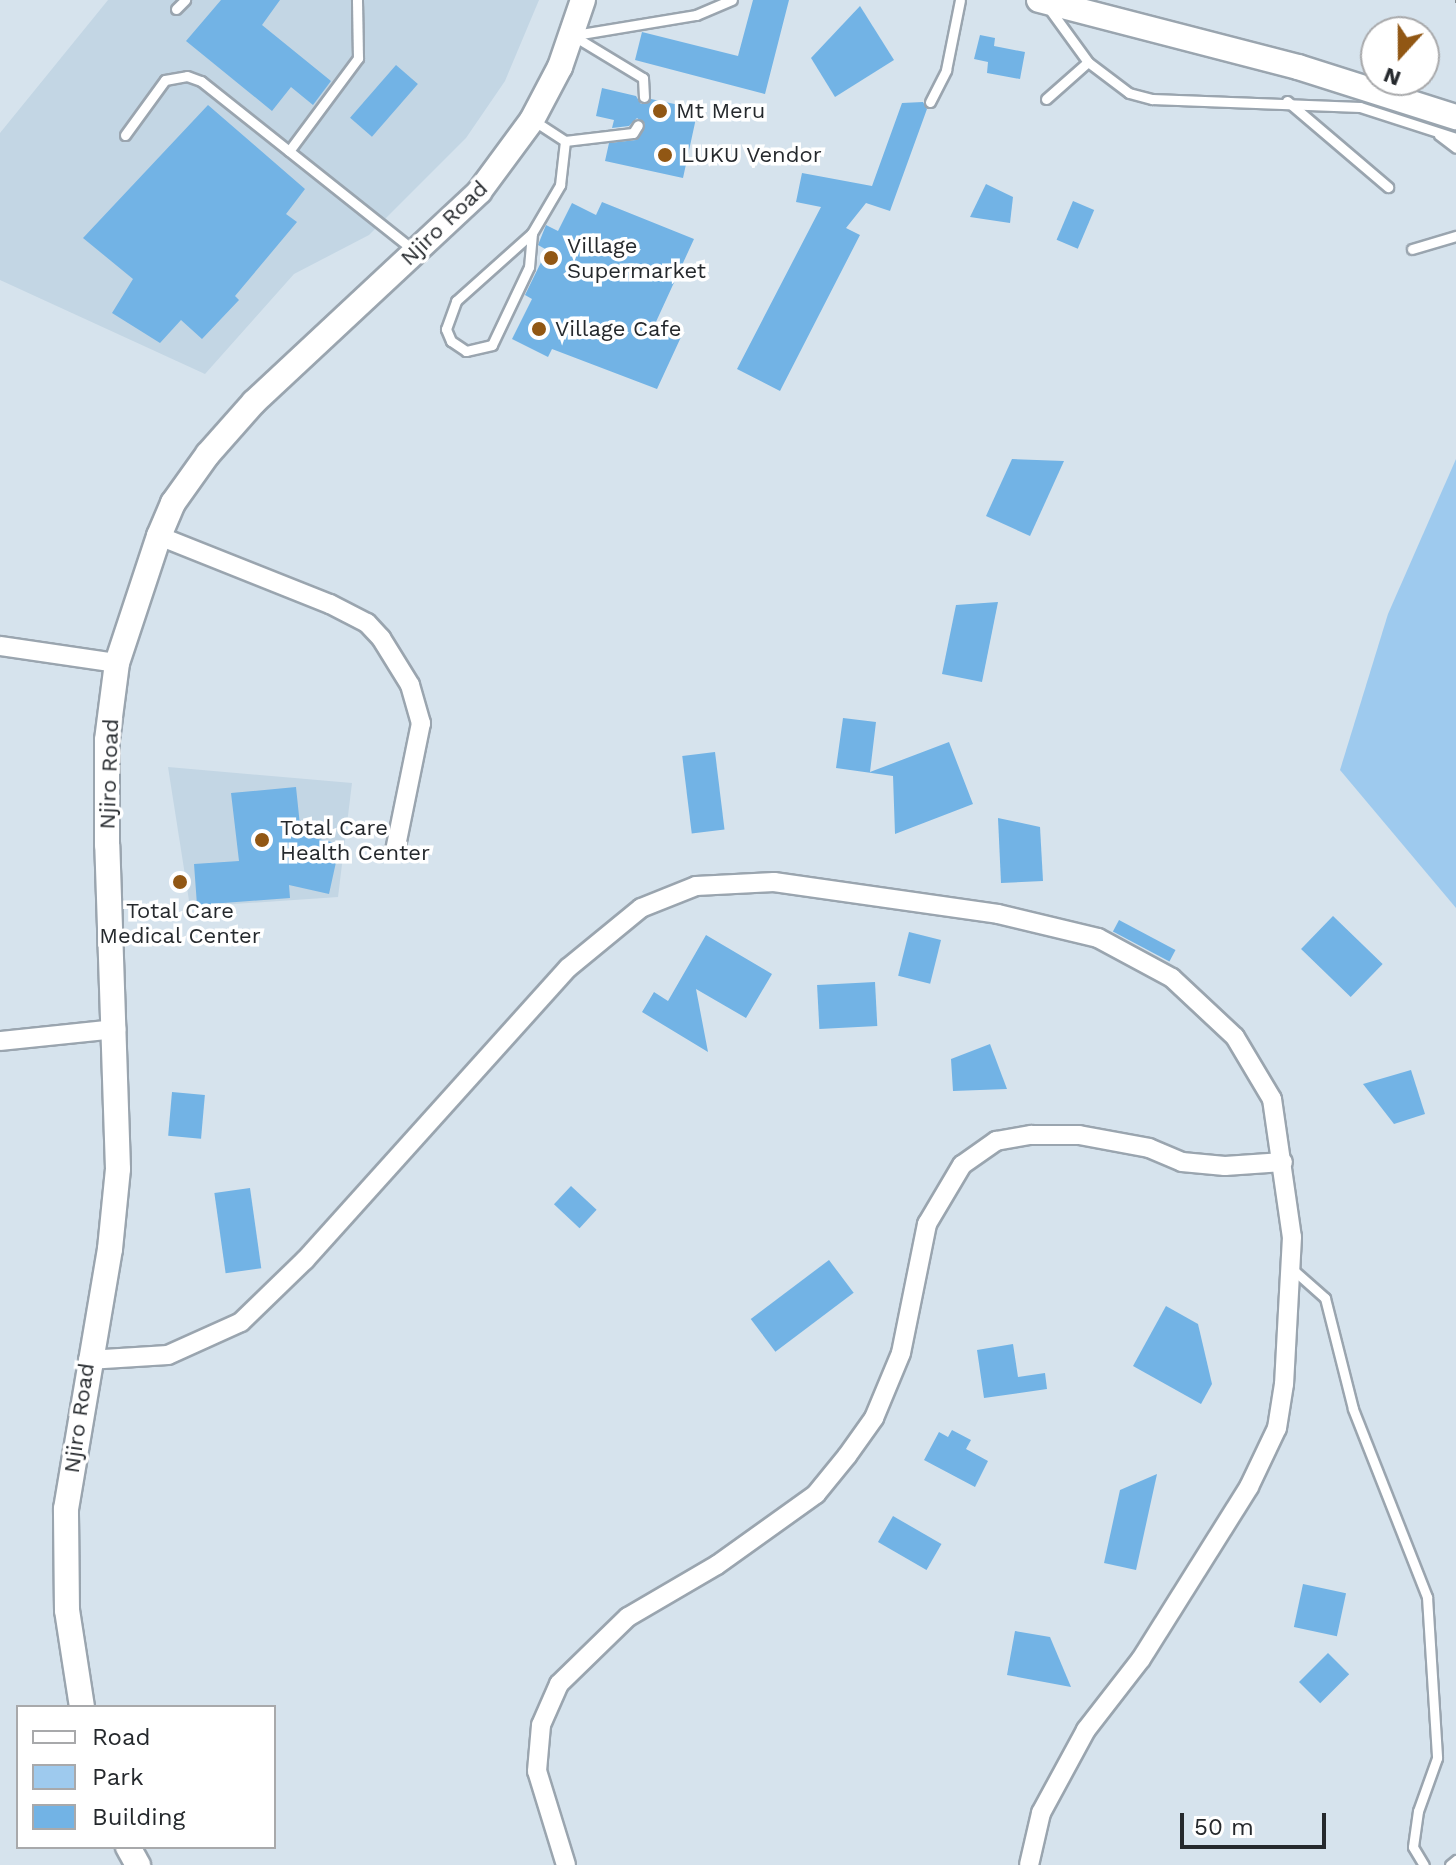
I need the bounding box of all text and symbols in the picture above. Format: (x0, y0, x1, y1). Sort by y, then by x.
north arrow (1360, 16, 1440, 96)
text: N (1380, 62, 1404, 92)
place label: Mt Meru (676, 98, 765, 124)
marker: Mt Meru (651, 102, 669, 120)
place label: LUKU Vendor (681, 142, 822, 168)
marker: LUKU Vendor (656, 146, 674, 164)
street label: Njiro Road (395, 175, 493, 271)
place label: Village Supermarket (567, 232, 706, 284)
marker: Village Supermarket (542, 249, 560, 267)
place label: Village Cafe (555, 316, 681, 342)
marker: Village Cafe (530, 320, 548, 338)
street label: Njiro Road (94, 718, 124, 830)
place label: Total Care Health Center (280, 814, 430, 866)
marker: Total Care Health Center (251, 829, 273, 851)
marker: Total Care Medical Center (169, 871, 191, 893)
place label: Total Care Medical Center (99, 897, 261, 948)
street label: Njiro Road (58, 1361, 100, 1475)
legend (16, 1705, 276, 1849)
text: Road (92, 1723, 151, 1751)
text: Park (92, 1763, 144, 1791)
scale bar (1184, 1797, 1330, 1847)
text: Building (92, 1803, 185, 1831)
text: 50 m (1194, 1813, 1254, 1841)

